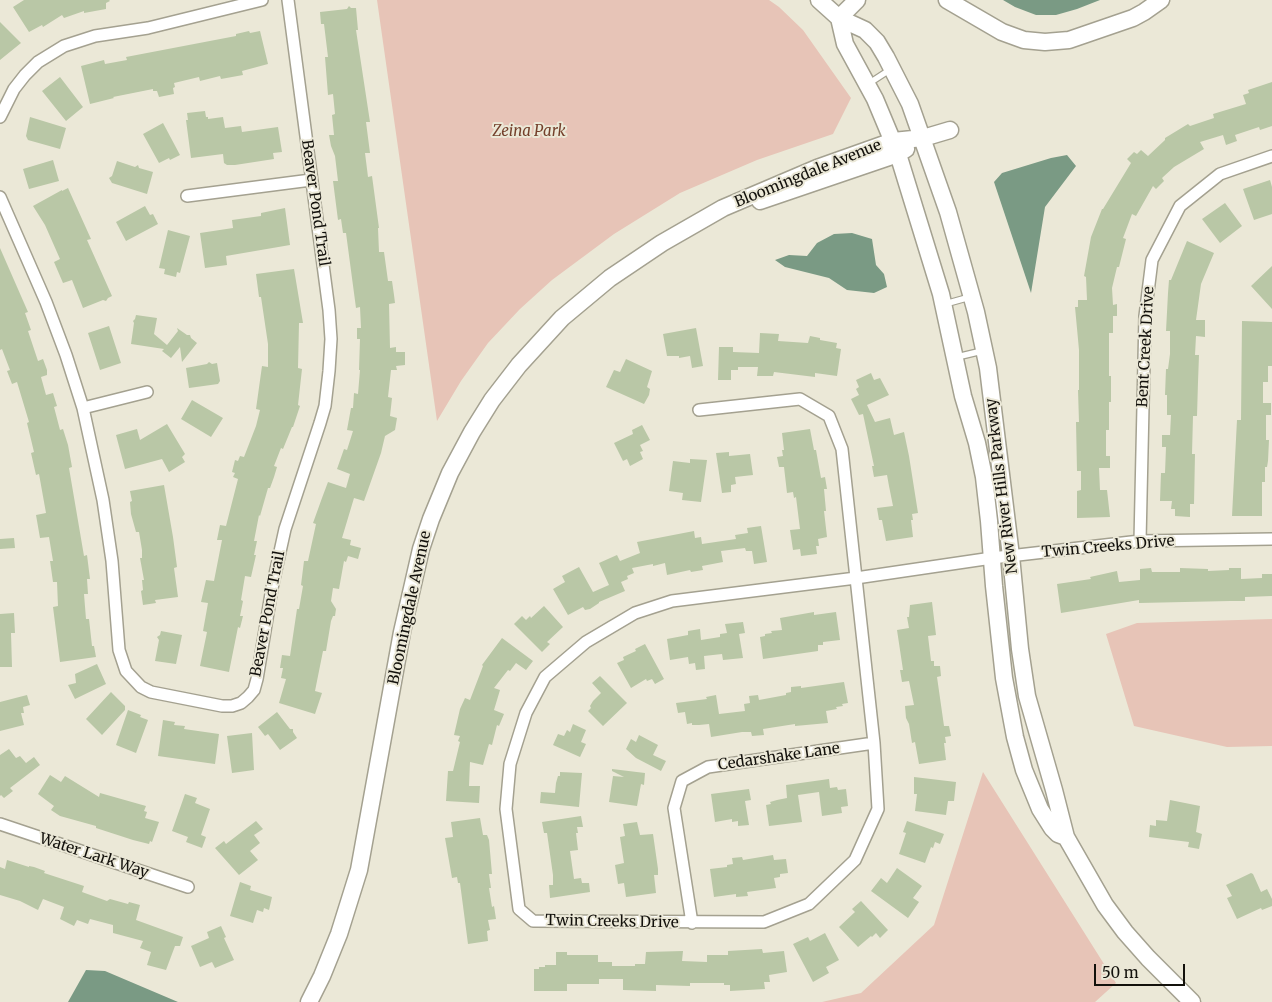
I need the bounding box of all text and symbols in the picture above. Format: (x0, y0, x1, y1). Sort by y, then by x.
park label: Zeina Park (492, 123, 566, 141)
street label: Bloomingdale Avenue (732, 136, 884, 212)
street label: Beaver Pond Trail (297, 138, 333, 268)
street label: Bent Creek Drive (1134, 286, 1158, 408)
street label: New River Hills Parkway (982, 397, 1022, 575)
street label: Bloomingdale Avenue (385, 529, 435, 687)
street label: Twin Creeks Drive (1041, 532, 1175, 562)
street label: Beaver Pond Trail (247, 550, 289, 678)
street label: Cedarshake Lane (717, 740, 841, 774)
street label: Water Lark Way (37, 830, 151, 882)
street label: Twin Creeks Drive (545, 912, 679, 932)
scale bar (1097, 954, 1188, 986)
text: 50 m (1102, 963, 1139, 982)

